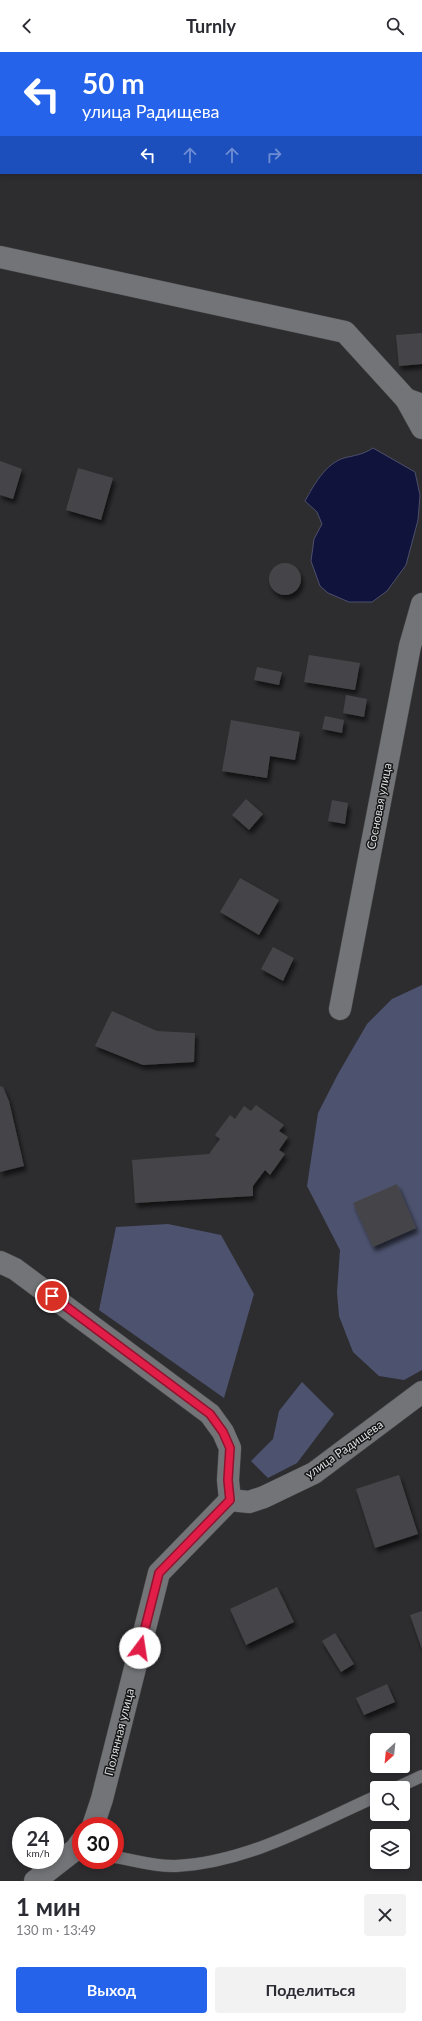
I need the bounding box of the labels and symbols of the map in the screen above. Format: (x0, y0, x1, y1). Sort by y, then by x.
street label: Сосновая улица (363, 762, 395, 850)
pin (35, 1279, 69, 1313)
street label: улица Радищева (302, 1417, 386, 1481)
position arrow (119, 1627, 161, 1669)
street label: Полянная улица (101, 1687, 137, 1777)
north arrow (370, 1733, 410, 1773)
speed limit sign: 30 (72, 1817, 124, 1869)

